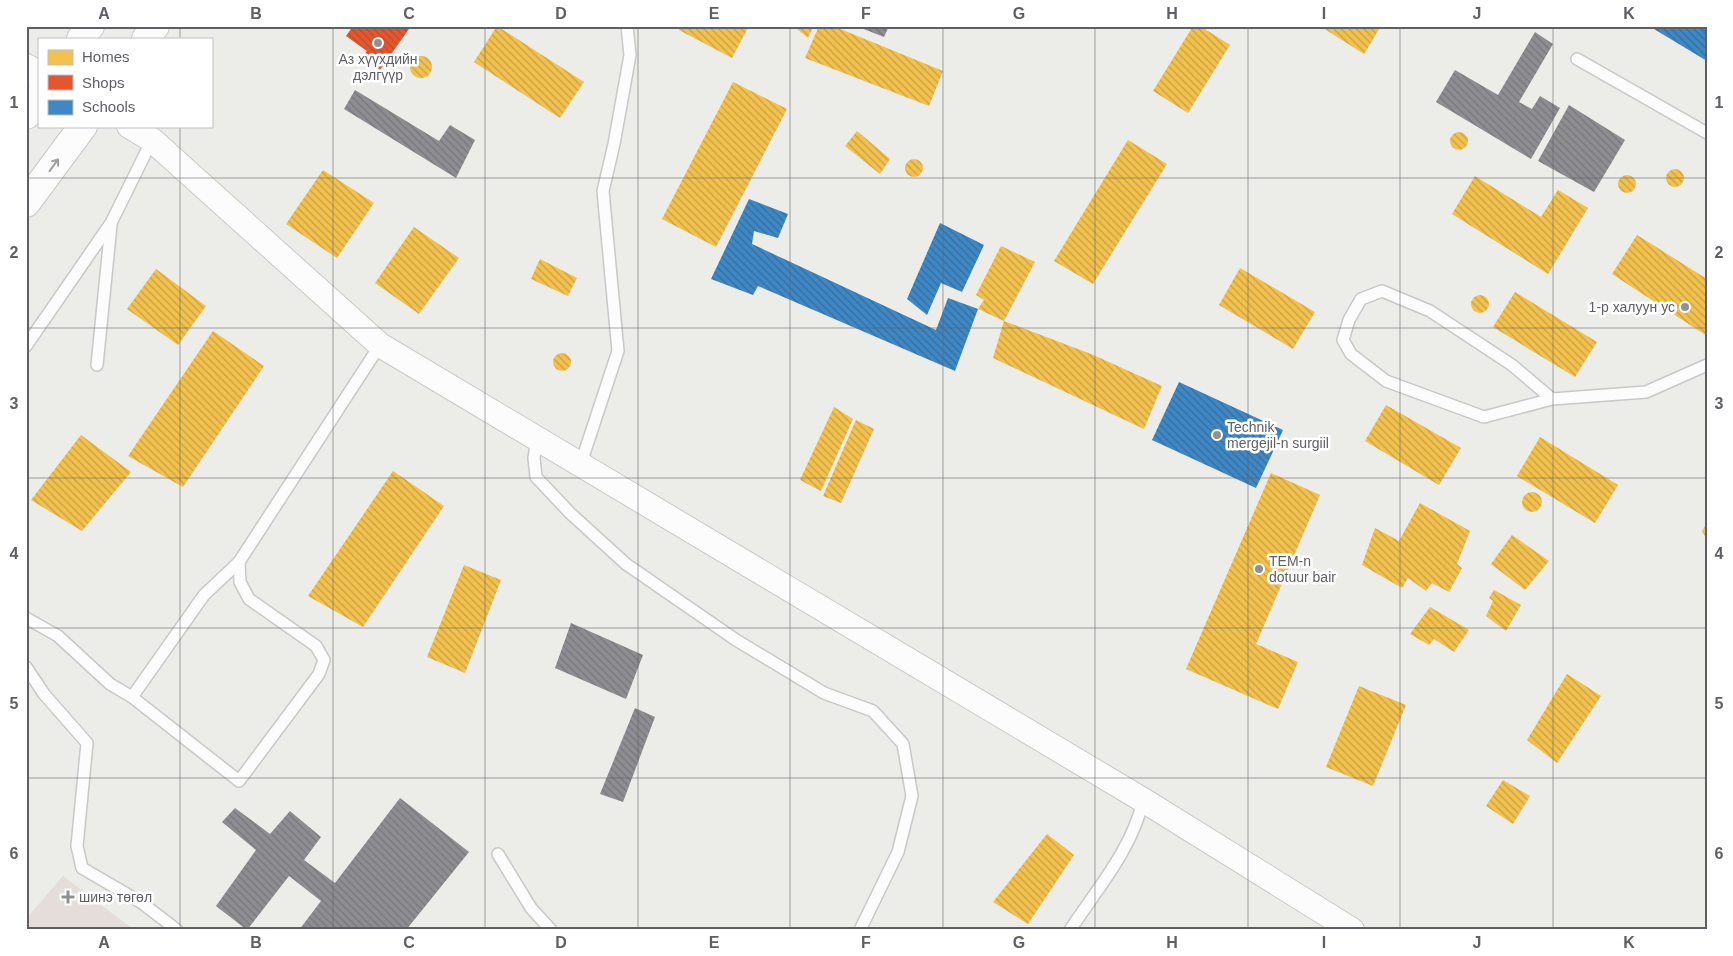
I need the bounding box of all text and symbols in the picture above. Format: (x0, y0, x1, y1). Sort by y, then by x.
text: A (98, 5, 110, 22)
text: B (250, 5, 262, 22)
text: C (403, 5, 415, 22)
text: D (555, 5, 567, 22)
text: E (709, 5, 720, 22)
text: F (861, 5, 871, 22)
text: G (1013, 5, 1025, 22)
text: H (1166, 5, 1178, 22)
text: I (1322, 5, 1326, 22)
text: J (1473, 5, 1481, 22)
text: K (1623, 5, 1635, 22)
marker: Аз хүүхдийн дэлгүүр (372, 37, 384, 49)
legend (38, 38, 212, 128)
text: Homes (82, 48, 130, 65)
place label: Аз хүүхдийн дэлгүүр (338, 51, 418, 83)
text: Shops (82, 74, 125, 91)
text: 1 (10, 94, 19, 111)
text: 1 (1715, 94, 1724, 111)
text: Schools (82, 98, 135, 115)
one-way arrow (49, 158, 60, 172)
text: 2 (10, 244, 19, 261)
text: 2 (1715, 244, 1724, 261)
place label: 1-р халуун ус (1589, 299, 1675, 315)
marker: 1-р халуун ус (1679, 301, 1691, 313)
text: 3 (10, 395, 19, 412)
text: 3 (1715, 395, 1724, 412)
place label: Technik mergejil-n surgiil (1227, 419, 1329, 451)
marker: Technik mergejil-n surgiil (1211, 429, 1223, 441)
text: 4 (10, 545, 19, 562)
text: 4 (1715, 545, 1724, 562)
place label: TEM-n dotuur bair (1269, 553, 1336, 585)
marker: TEM-n dotuur bair (1253, 563, 1265, 575)
text: 5 (10, 695, 19, 712)
text: 5 (1715, 695, 1724, 712)
text: 6 (10, 845, 19, 862)
text: 6 (1715, 845, 1724, 862)
place label: шинэ төгөл (79, 889, 152, 905)
marker: шинэ төгөл (61, 890, 75, 904)
text: A (98, 934, 110, 951)
text: B (250, 934, 262, 951)
text: C (403, 934, 415, 951)
text: D (555, 934, 567, 951)
text: E (709, 934, 720, 951)
text: F (861, 934, 871, 951)
text: G (1013, 934, 1025, 951)
text: H (1166, 934, 1178, 951)
text: I (1322, 934, 1326, 951)
text: J (1473, 934, 1481, 951)
text: K (1623, 934, 1635, 951)

